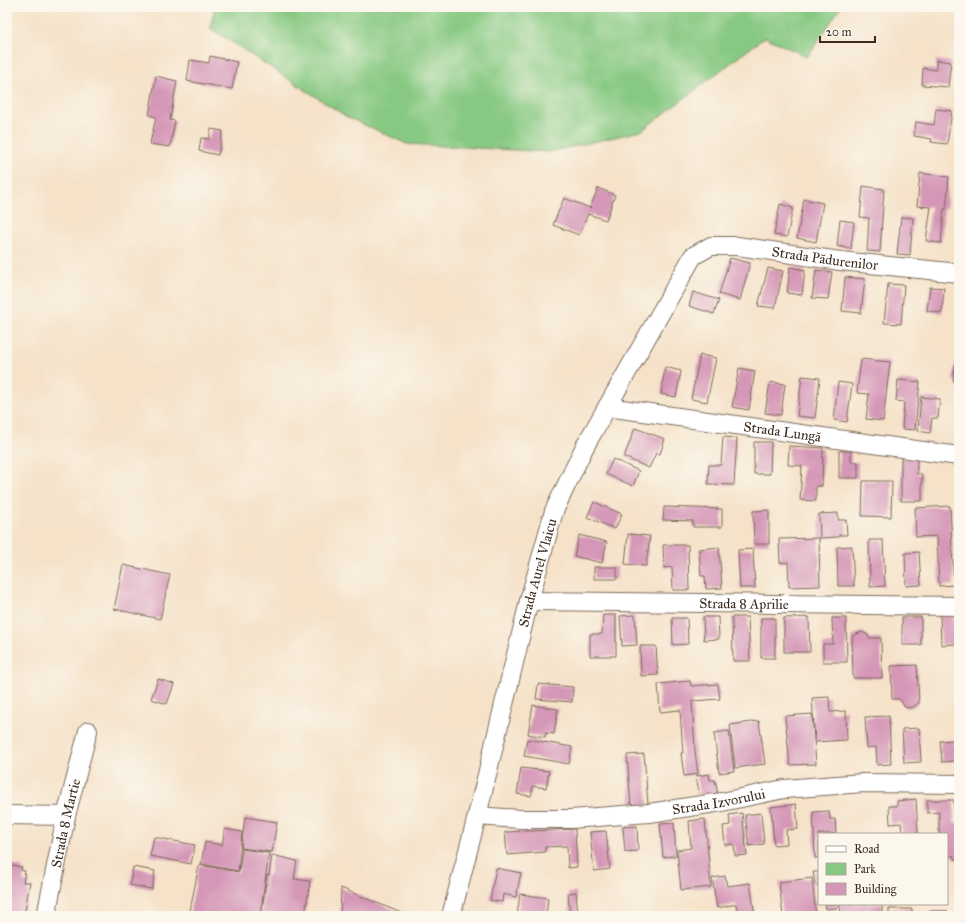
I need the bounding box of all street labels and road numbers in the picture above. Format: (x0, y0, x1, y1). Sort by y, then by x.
street label: Strada Pădurenilor (771, 243, 880, 274)
street label: Strada Lungă (742, 418, 822, 446)
street label: Strada Aurel Vlaicu (515, 516, 561, 629)
street label: Strada 8 Aprilie (699, 595, 789, 613)
street label: Strada 8 Martie (48, 777, 84, 869)
street label: Strada Izvorului (671, 785, 767, 818)

